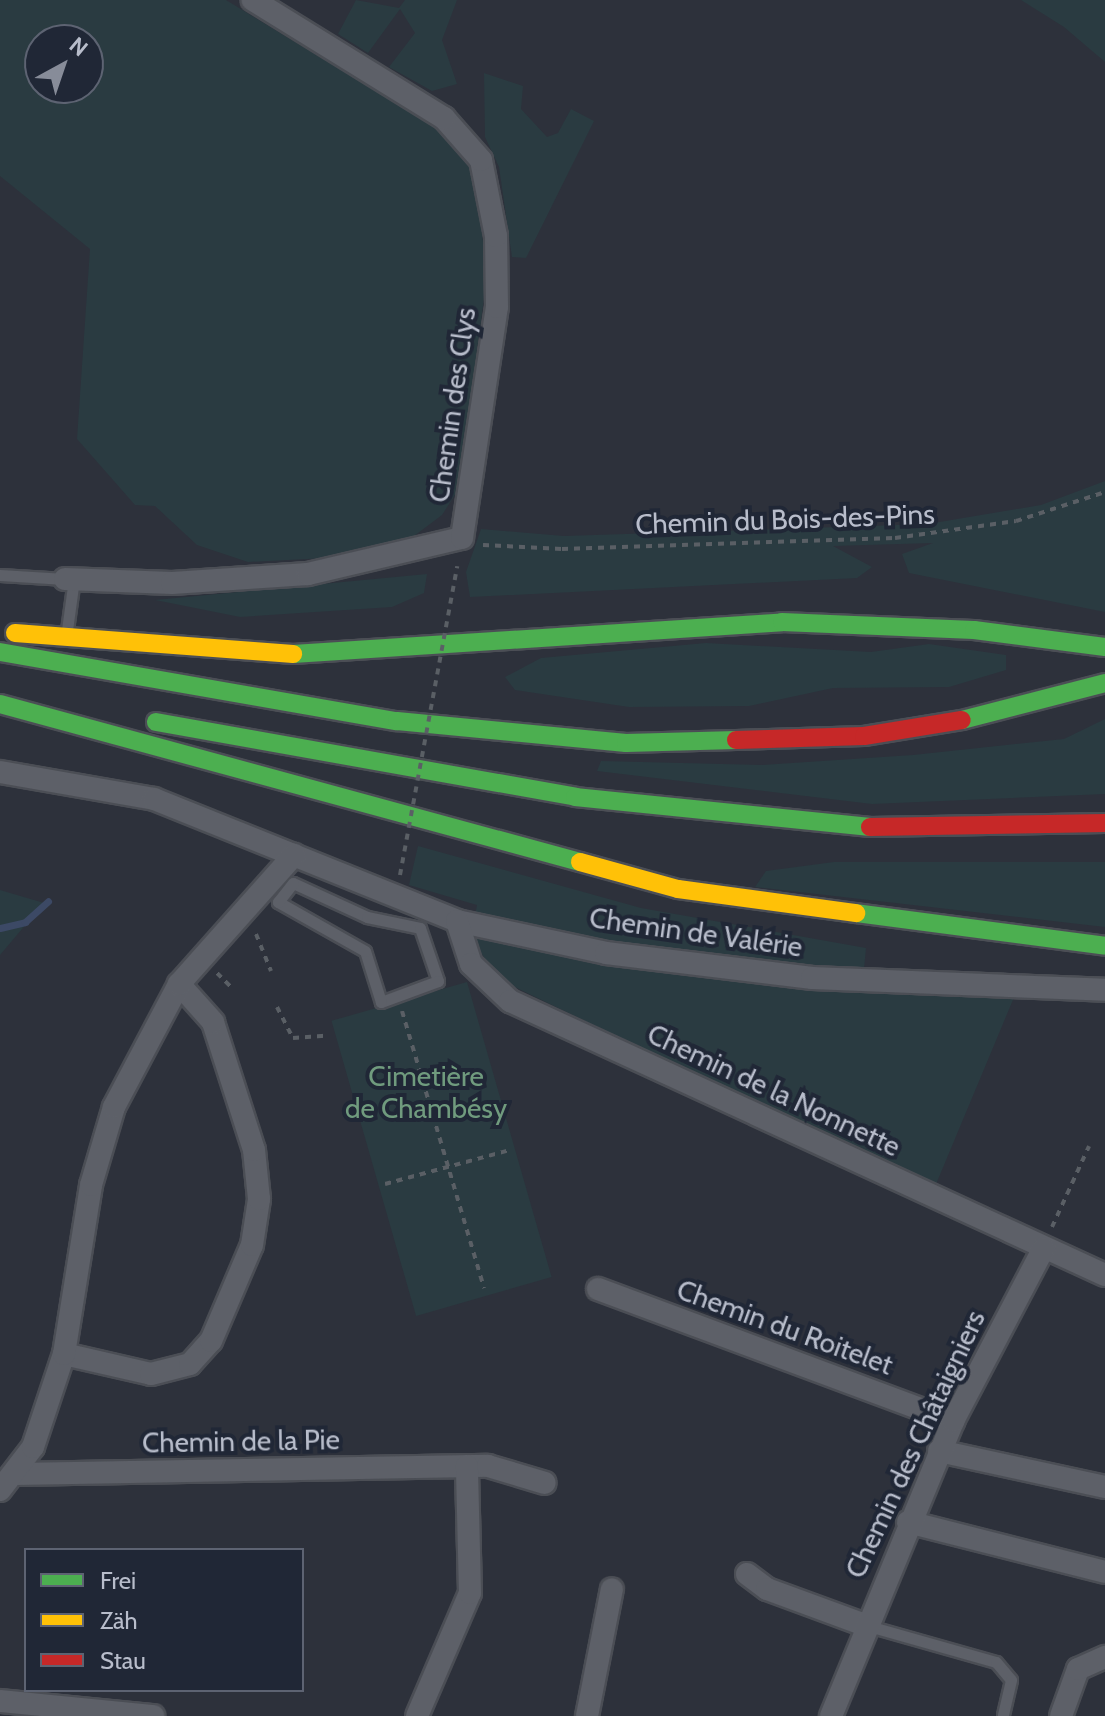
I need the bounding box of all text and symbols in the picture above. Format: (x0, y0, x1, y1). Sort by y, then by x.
north arrow (24, 24, 104, 104)
text: N (64, 31, 93, 62)
street label: Chemin des Clys (422, 305, 482, 505)
street label: Chemin du Bois-des-Pins (635, 497, 935, 541)
street label: Chemin de Valérie (587, 900, 805, 964)
street label: Chemin de la Nonnette (642, 1017, 906, 1163)
park label: Cimetière de Chambésy (345, 1059, 507, 1125)
street label: Chemin du Roitelet (672, 1272, 898, 1382)
street label: Chemin des Châtaigniers (838, 1305, 992, 1583)
street label: Chemin de la Pie (142, 1422, 340, 1460)
legend (24, 1548, 304, 1692)
text: Frei (100, 1566, 136, 1595)
text: Zäh (100, 1606, 137, 1635)
text: Stau (100, 1646, 146, 1675)

